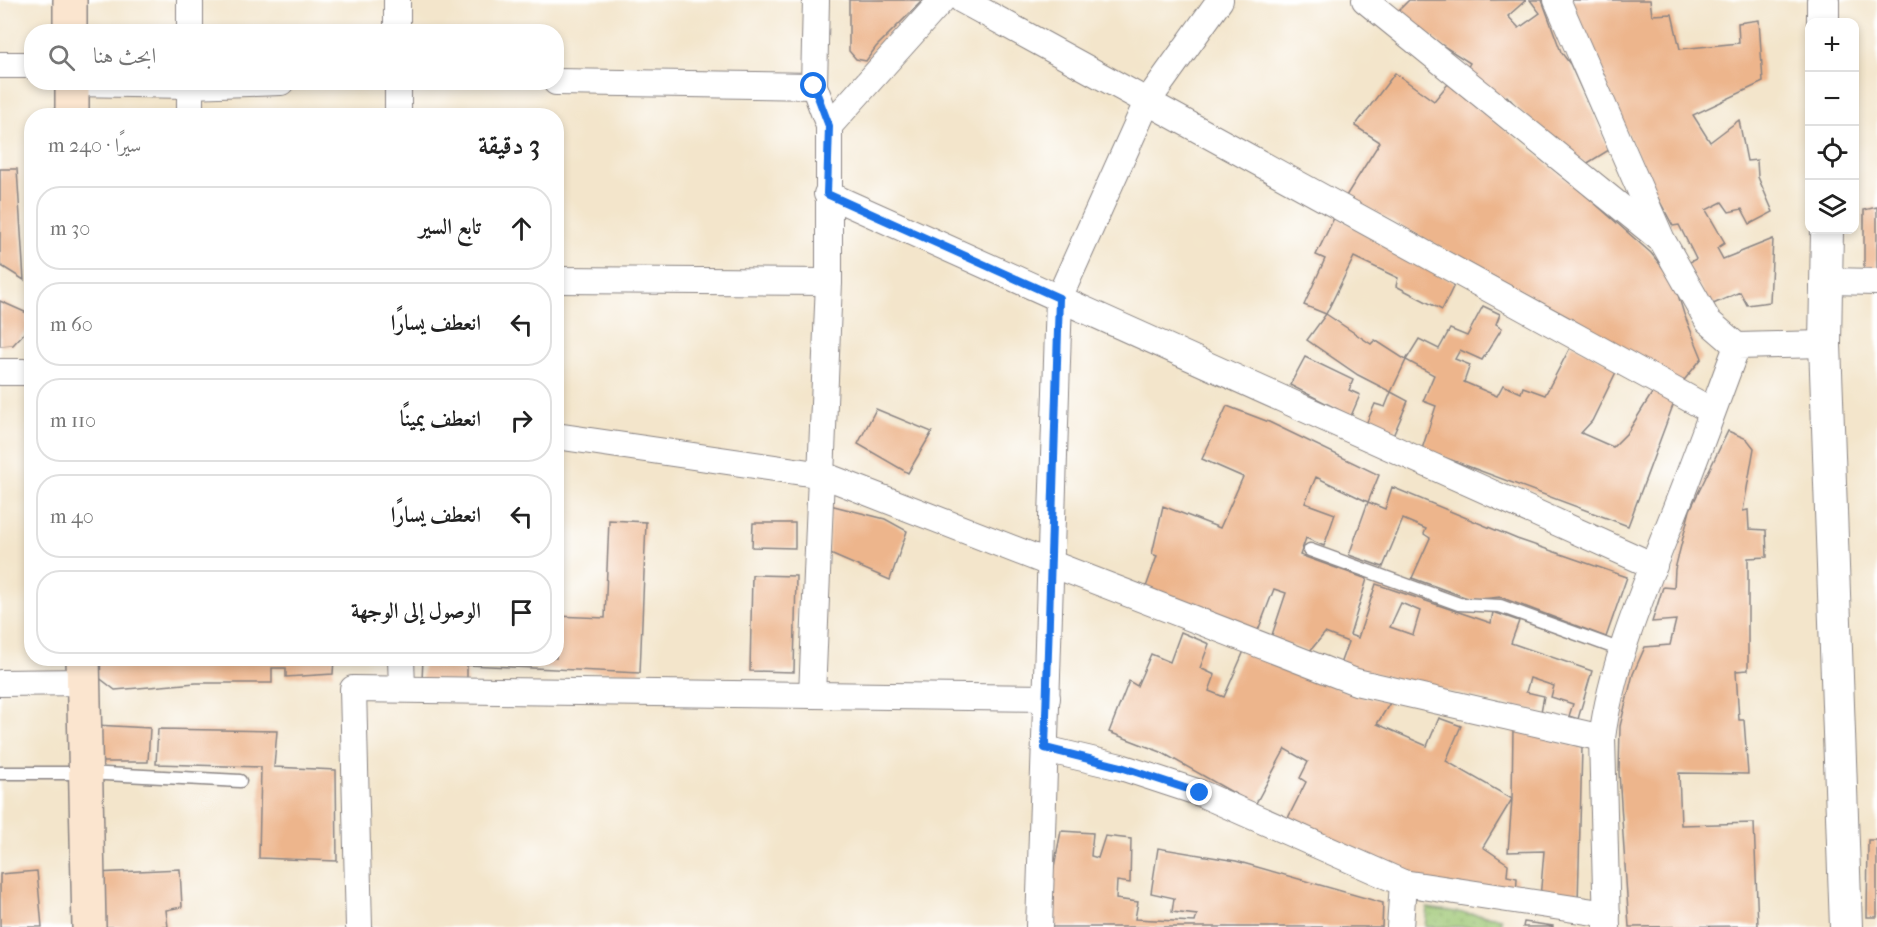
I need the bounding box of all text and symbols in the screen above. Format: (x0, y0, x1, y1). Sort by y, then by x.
map controls (1805, 18, 1859, 234)
button: + (1805, 18, 1859, 72)
search box (24, 24, 564, 90)
icon: search (45, 41, 78, 74)
text: ابحث هنا (93, 43, 156, 69)
route start (800, 72, 826, 98)
button: − (1805, 72, 1859, 126)
button: locate (1805, 126, 1859, 180)
text: 3 دقيقة (478, 130, 540, 161)
text: سيرًا · 240 m (48, 134, 141, 157)
button: layers (1805, 180, 1859, 234)
icon: ahead (505, 212, 538, 245)
text: تابع السير (419, 214, 481, 240)
text: 30 m (50, 217, 90, 240)
icon: left (505, 308, 538, 341)
text: انعطف يسارًا (391, 310, 481, 336)
text: 60 m (50, 313, 93, 336)
icon: right (505, 404, 538, 437)
text: انعطف يمينًا (400, 406, 481, 432)
text: 110 m (50, 409, 96, 432)
icon: left (505, 500, 538, 533)
text: انعطف يسارًا (391, 502, 481, 528)
text: 40 m (50, 505, 94, 528)
icon: arrive (505, 596, 538, 629)
text: الوصول إلى الوجهة (351, 598, 481, 624)
route end (1186, 779, 1212, 805)

